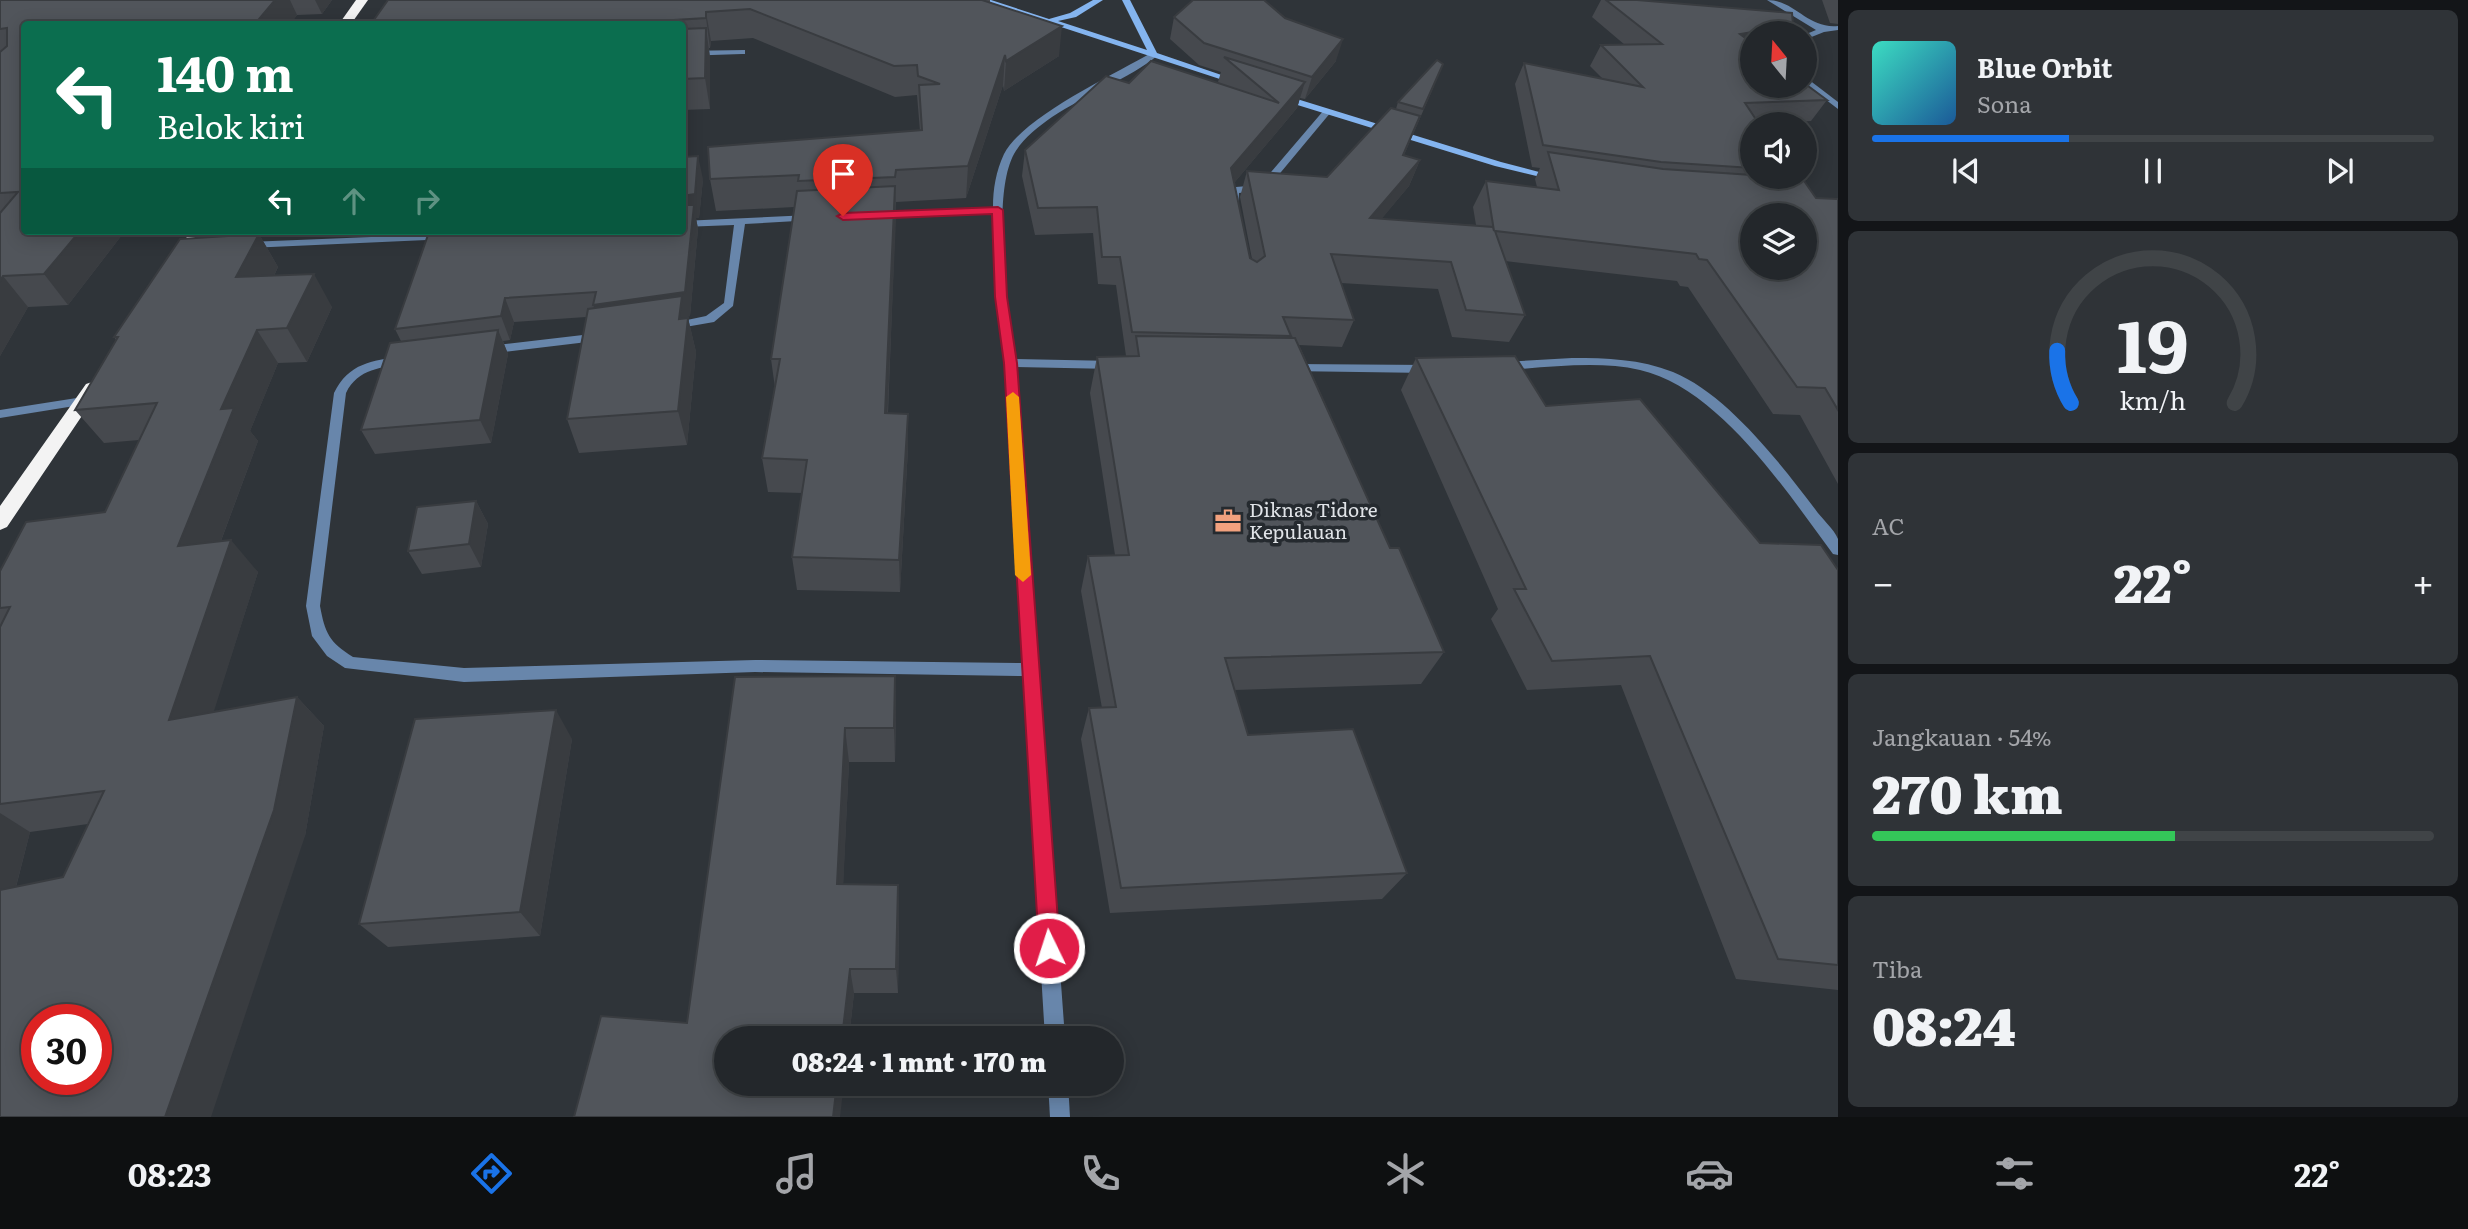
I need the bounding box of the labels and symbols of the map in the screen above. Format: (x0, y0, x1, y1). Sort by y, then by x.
north arrow (1740, 21, 1816, 98)
pin (813, 144, 873, 216)
place label: Diknas Tidore Kepulauan (1249, 495, 1378, 545)
office icon: Diknas Tidore Kepulauan (1213, 506, 1243, 536)
position arrow (1012, 911, 1086, 985)
speed limit sign: 30 (21, 1004, 112, 1095)

